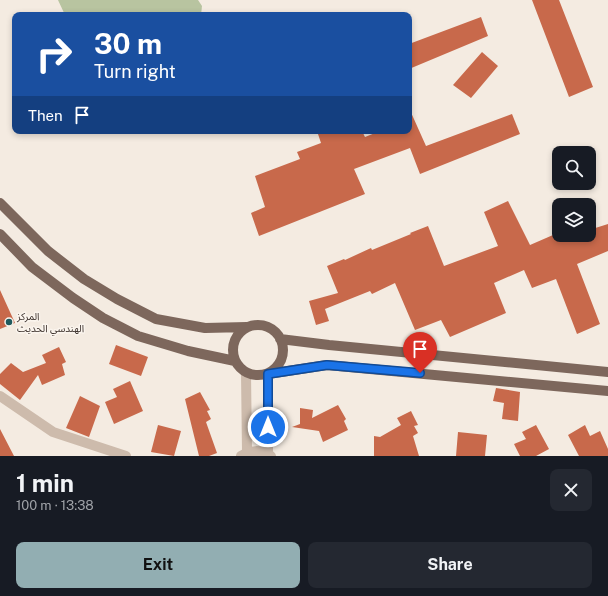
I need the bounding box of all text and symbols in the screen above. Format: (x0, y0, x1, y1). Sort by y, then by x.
text: 30 m (94, 27, 162, 60)
icon: right (28, 28, 80, 80)
text: Turn right (94, 61, 176, 82)
icon: arrive (71, 104, 93, 126)
text: Then (28, 107, 63, 124)
map controls (552, 146, 596, 242)
button: search (552, 146, 596, 190)
button: layers (552, 198, 596, 242)
place label: المركز الهندسي الحديث (16, 310, 84, 336)
marker: المركز الهندسي الحديث (4, 317, 14, 327)
pin (403, 332, 437, 373)
icon: arrive (409, 338, 431, 360)
position arrow (247, 406, 289, 448)
text: 1 min (16, 469, 74, 497)
button: close (550, 469, 592, 511)
text: 100 m · 13:38 (16, 498, 94, 513)
button: Exit (16, 542, 300, 588)
button: Share (308, 542, 592, 588)

